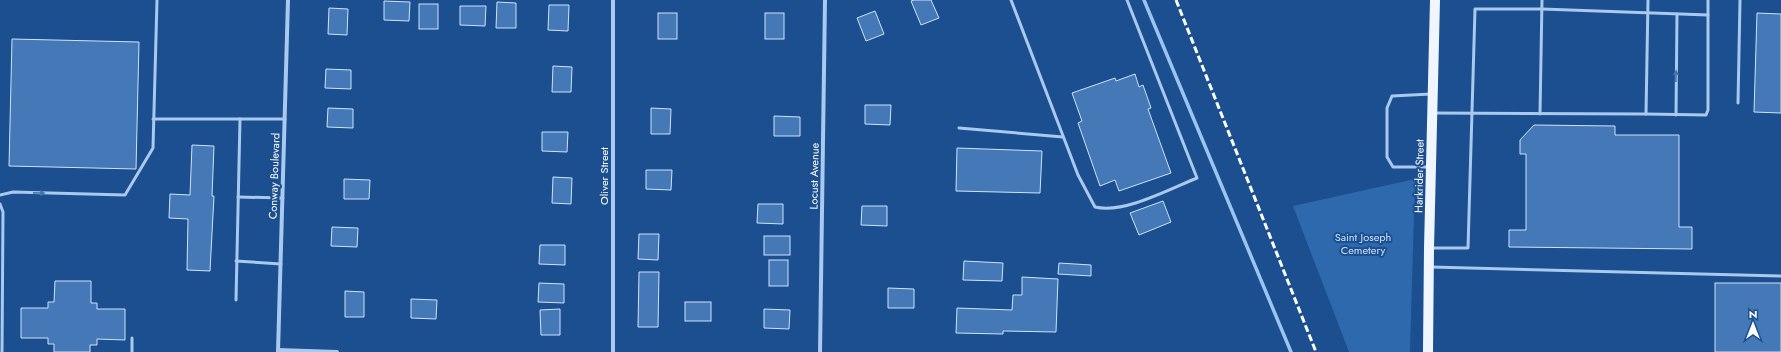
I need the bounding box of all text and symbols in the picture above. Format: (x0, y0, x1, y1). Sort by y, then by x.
one-way arrow (1673, 69, 1679, 82)
street label: Conway Boulevard (264, 133, 284, 219)
street label: Harkrider Street (1410, 139, 1428, 213)
street label: Locust Avenue (805, 142, 823, 209)
street label: Oliver Street (596, 147, 612, 205)
one-way arrow (33, 190, 46, 196)
park label: Saint Joseph Cemetery (1335, 229, 1391, 258)
north arrow (1733, 304, 1773, 344)
text: N (1749, 306, 1757, 322)

